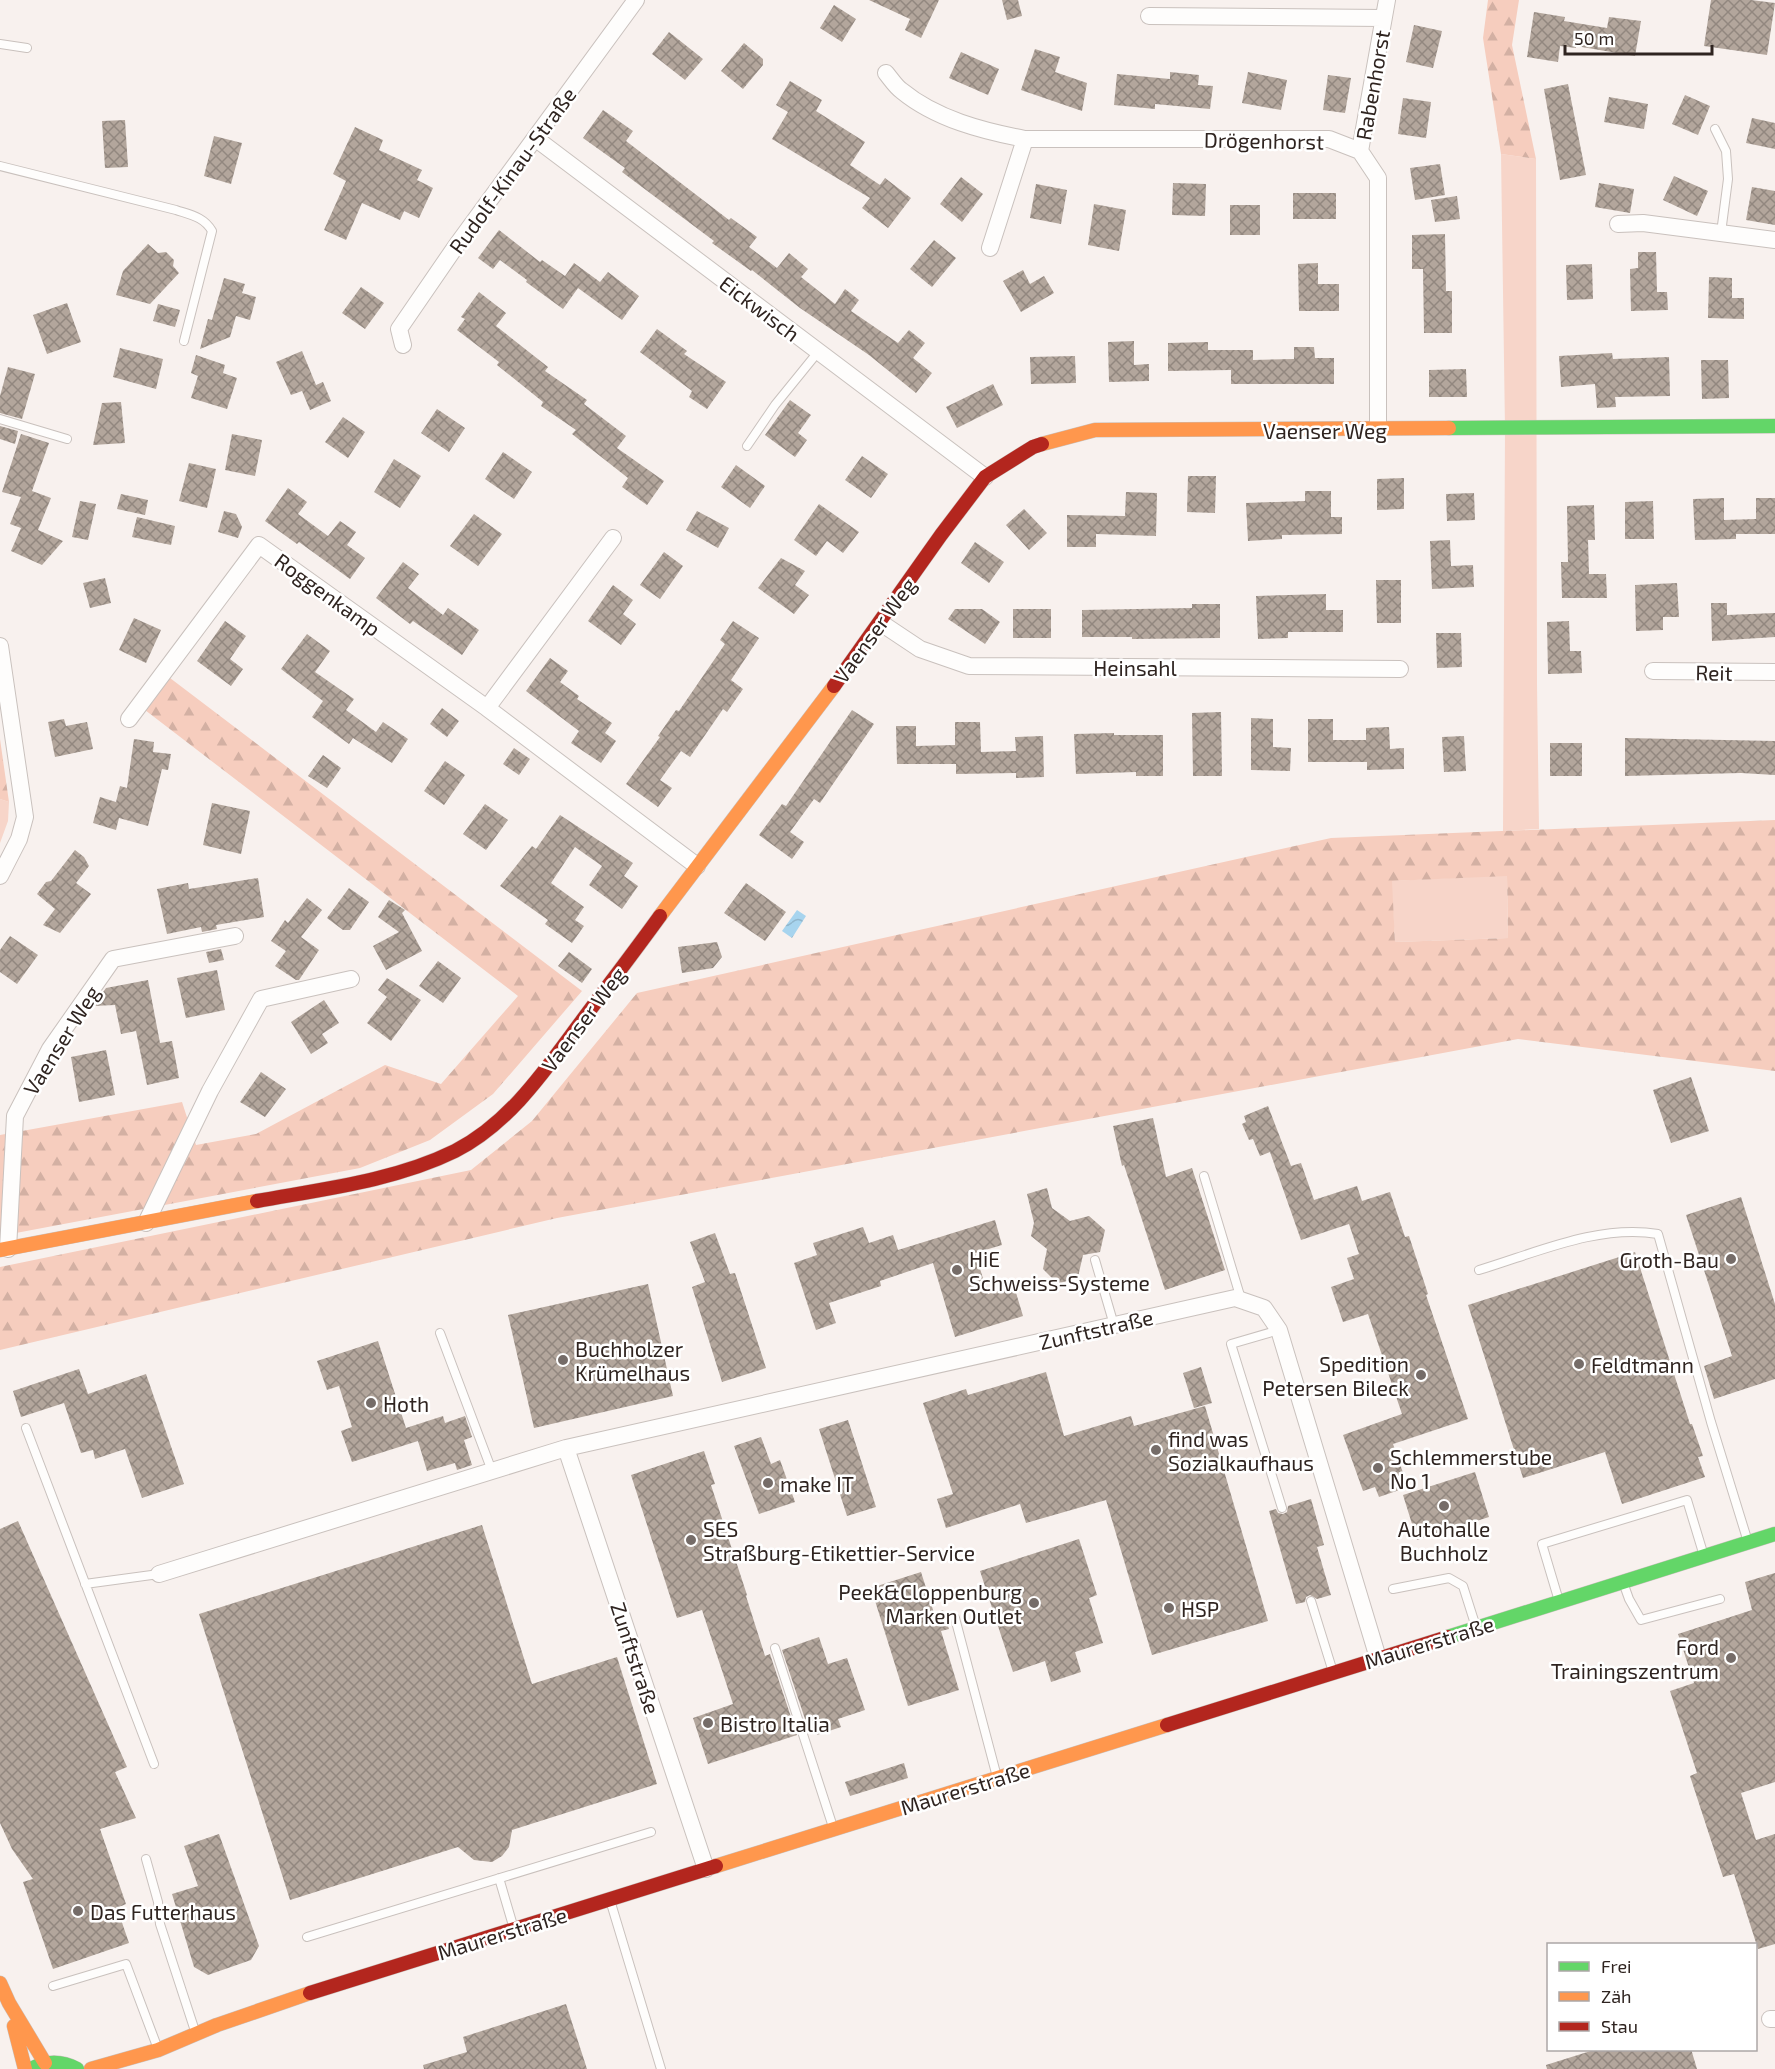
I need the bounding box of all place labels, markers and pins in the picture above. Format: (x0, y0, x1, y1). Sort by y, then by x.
place label: HiE Schweiss-Systeme (969, 1246, 1150, 1295)
place label: Groth-Bau (1620, 1247, 1719, 1272)
marker: Groth-Bau (1724, 1252, 1738, 1266)
marker: HiE Schweiss-Systeme (950, 1263, 964, 1277)
place label: Buchholzer Krümelhaus (575, 1336, 690, 1385)
place label: Spedition Petersen Bileck (1262, 1351, 1409, 1400)
place label: Feldtmann (1591, 1352, 1694, 1377)
marker: Buchholzer Krümelhaus (556, 1353, 570, 1367)
marker: Feldtmann (1572, 1357, 1586, 1371)
marker: Spedition Petersen Bileck (1414, 1368, 1428, 1382)
place label: Hoth (383, 1391, 429, 1416)
marker: Hoth (364, 1396, 378, 1410)
place label: find was Sozialkaufhaus (1168, 1426, 1314, 1475)
marker: find was Sozialkaufhaus (1149, 1443, 1163, 1457)
place label: Schlemmerstube No 1 (1390, 1444, 1552, 1493)
marker: Schlemmerstube No 1 (1371, 1461, 1385, 1475)
place label: make IT (780, 1471, 854, 1496)
marker: make IT (761, 1476, 775, 1490)
marker: Autohalle Buchholz (1437, 1499, 1451, 1513)
place label: SES Straßburg-Etikettier-Service (703, 1516, 975, 1565)
place label: Autohalle Buchholz (1398, 1516, 1490, 1565)
marker: SES Straßburg-Etikettier-Service (684, 1533, 698, 1547)
place label: Peek&Cloppenburg Marken Outlet (838, 1579, 1022, 1628)
marker: Peek&Cloppenburg Marken Outlet (1027, 1596, 1041, 1610)
place label: HSP (1181, 1596, 1219, 1621)
marker: HSP (1162, 1601, 1176, 1615)
place label: Ford Trainingszentrum (1551, 1634, 1719, 1683)
marker: Ford Trainingszentrum (1724, 1651, 1738, 1665)
place label: Bistro Italia (720, 1711, 830, 1736)
marker: Bistro Italia (701, 1716, 715, 1730)
place label: Das Futterhaus (90, 1899, 236, 1924)
marker: Das Futterhaus (71, 1904, 85, 1918)

